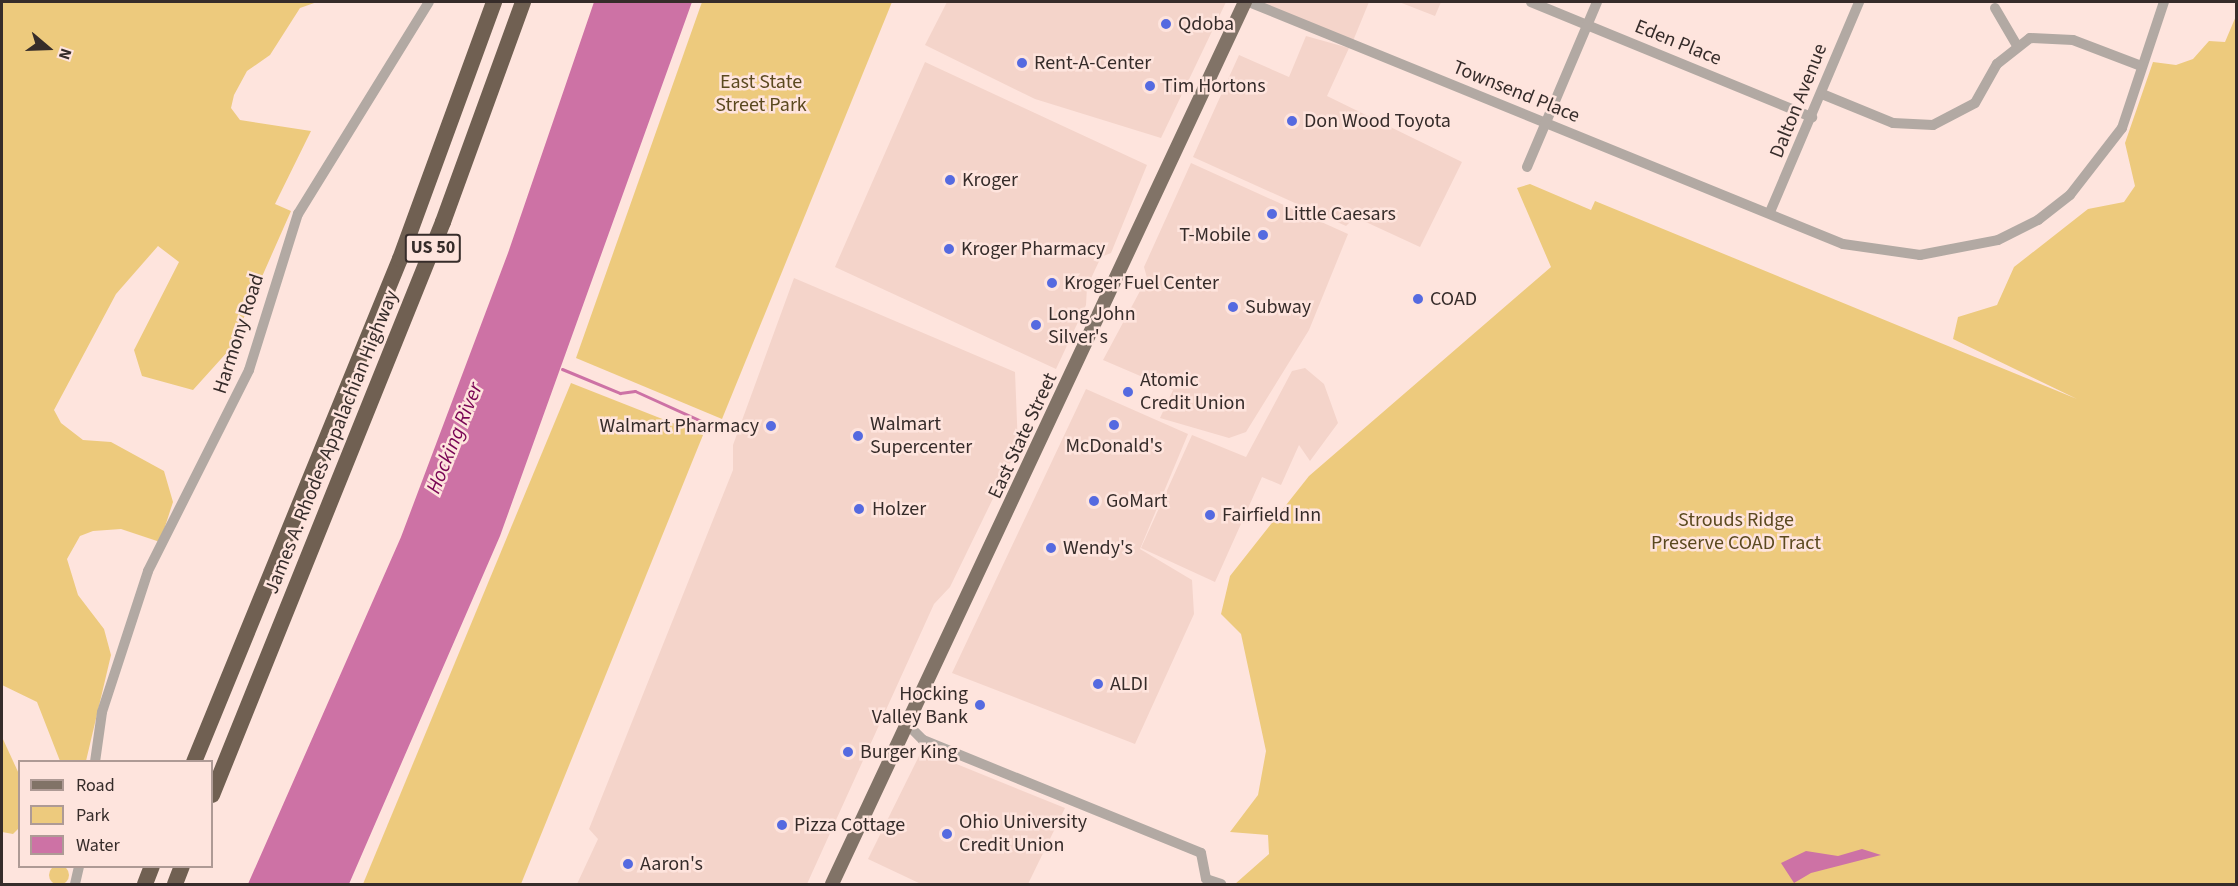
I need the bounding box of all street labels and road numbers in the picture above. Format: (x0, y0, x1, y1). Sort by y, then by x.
street label: Eden Place (1631, 15, 1725, 71)
street label: Dalton Avenue (1765, 40, 1833, 162)
street label: Townsend Place (1449, 56, 1583, 128)
road number: US 50 (404, 233, 462, 263)
street label: Harmony Road (208, 271, 270, 397)
street label: James A. Rhodes Appalachian Highway (260, 287, 404, 597)
street label: East State Street (983, 369, 1063, 503)

